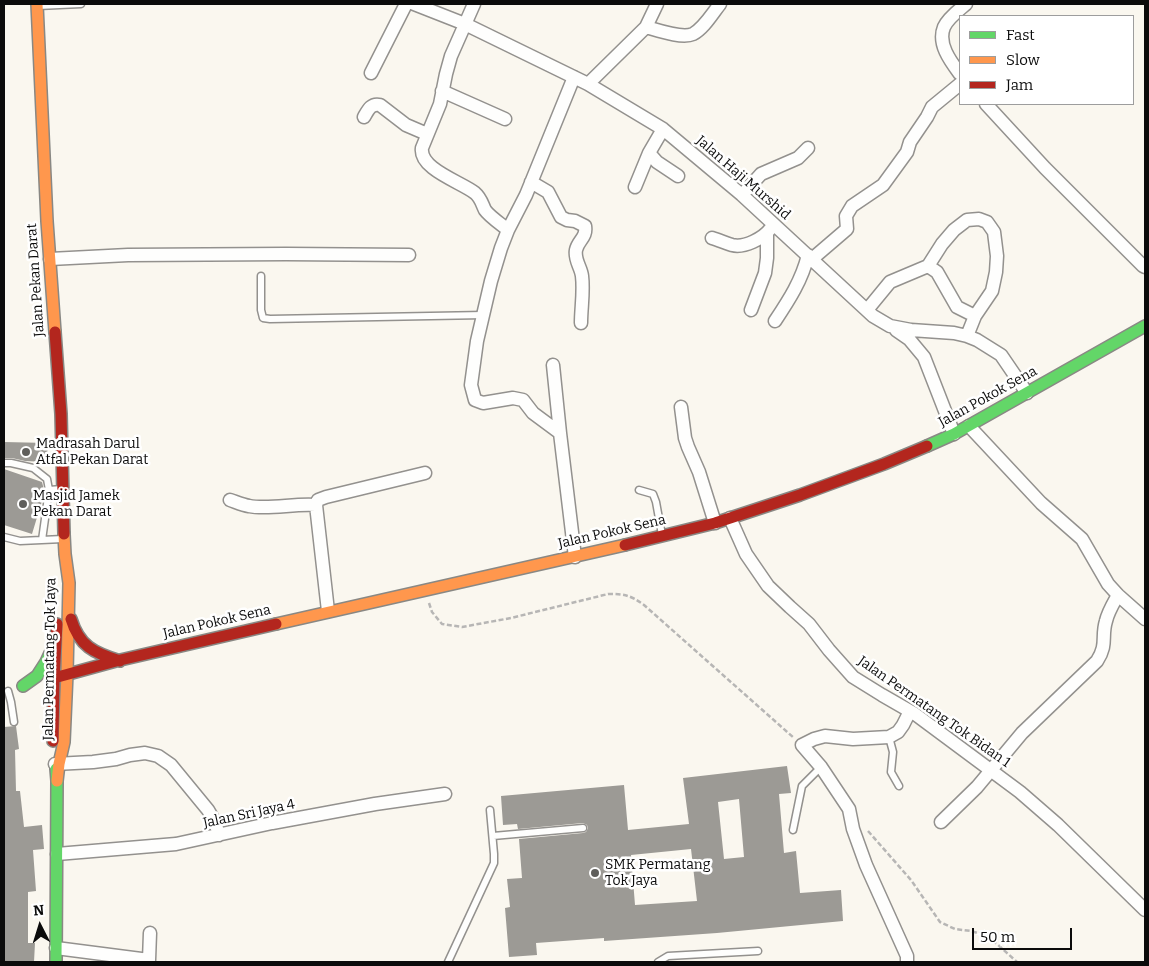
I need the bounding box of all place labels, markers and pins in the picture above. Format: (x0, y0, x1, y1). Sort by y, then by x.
place label: Madrasah Darul Atfal Pekan Darat (36, 436, 148, 468)
marker: Madrasah Darul Atfal Pekan Darat (20, 446, 32, 458)
place label: Masjid Jamek Pekan Darat (33, 488, 120, 520)
marker: Masjid Jamek Pekan Darat (17, 498, 29, 510)
place label: SMK Permatang Tok Jaya (605, 857, 710, 890)
marker: SMK Permatang Tok Jaya (589, 867, 601, 879)

